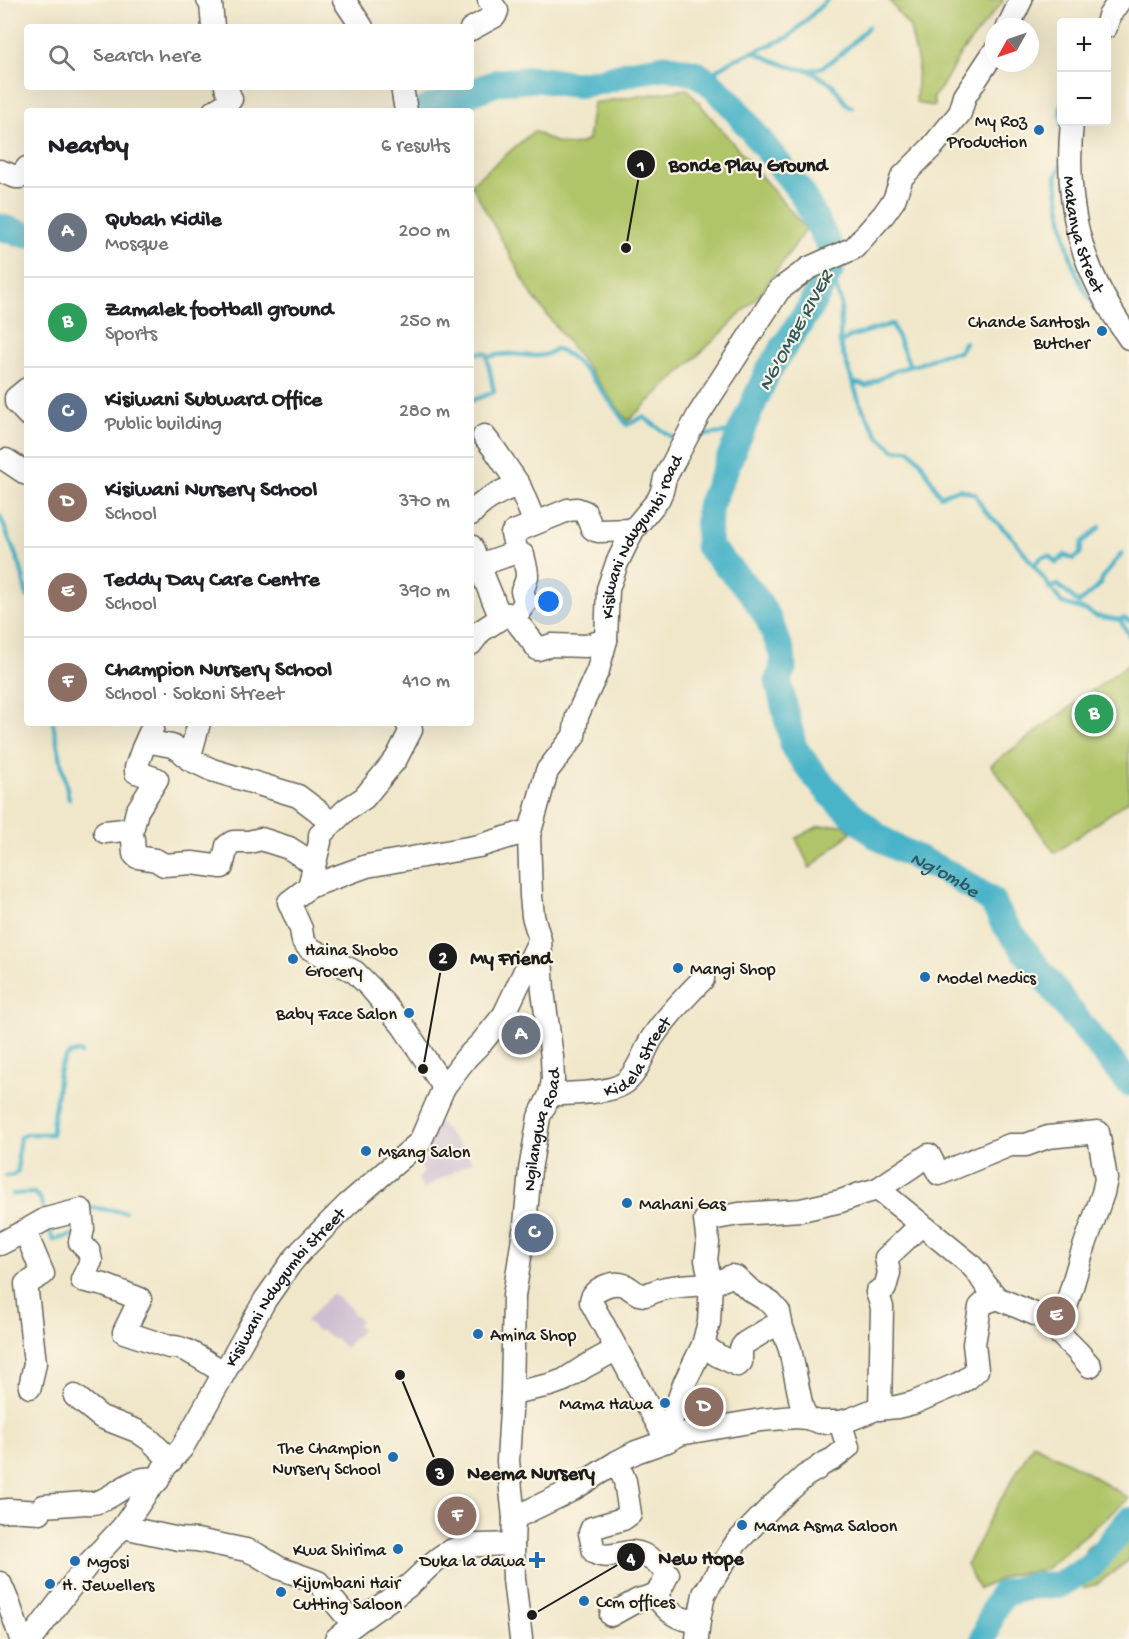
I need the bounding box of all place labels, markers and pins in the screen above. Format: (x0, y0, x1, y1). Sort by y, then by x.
place label: My Roz Production (946, 112, 1028, 154)
marker: My Roz Production (1032, 123, 1046, 137)
callout: Bonde Play Ground (626, 145, 839, 183)
place label: Chande Santosh Butcher (968, 313, 1092, 355)
marker: Chande Santosh Butcher (1095, 324, 1109, 338)
pin: B (1074, 692, 1114, 736)
callout: My Friend (428, 938, 564, 976)
place label: Haina Shobo Grocery (305, 941, 398, 983)
marker: Haina Shobo Grocery (286, 952, 300, 966)
place label: Mangi Shop (690, 960, 776, 981)
marker: Mangi Shop (671, 961, 685, 975)
place label: Model Medics (937, 969, 1037, 990)
marker: Model Medics (918, 970, 932, 984)
place label: Baby Face Salon (275, 1005, 397, 1026)
marker: Baby Face Salon (402, 1006, 416, 1020)
pin: A (502, 1012, 540, 1058)
place label: Msang Salon (378, 1143, 471, 1164)
marker: Msang Salon (359, 1144, 373, 1158)
place label: Mahani Gas (639, 1195, 727, 1216)
marker: Mahani Gas (620, 1196, 634, 1210)
pin: C (514, 1210, 554, 1256)
pin: E (1036, 1294, 1076, 1338)
place label: Amina Shop (490, 1326, 576, 1347)
marker: Amina Shop (471, 1327, 485, 1341)
pin: D (684, 1384, 724, 1430)
place label: Mama Hawa (559, 1395, 654, 1416)
marker: Mama Hawa (658, 1396, 672, 1410)
place label: The Champion Nursery School (272, 1439, 381, 1481)
marker: The Champion Nursery School (386, 1450, 400, 1464)
callout: Neema Nursery (425, 1453, 607, 1491)
pin: F (438, 1494, 476, 1538)
place label: Mama Asma Saloon (754, 1517, 898, 1538)
marker: Mama Asma Saloon (735, 1518, 749, 1532)
callout: New Hope (616, 1538, 756, 1576)
place label: Kwa Shirima (293, 1541, 387, 1562)
marker: Kwa Shirima (391, 1542, 405, 1556)
place label: Duka la dawa (419, 1552, 526, 1573)
place label: Mgosi (87, 1553, 130, 1574)
marker: Duka la dawa (530, 1553, 544, 1567)
marker: Mgosi (68, 1554, 82, 1568)
place label: Kijumbani Hair Cutting Saloon (293, 1574, 403, 1616)
place label: H. Jewellers (62, 1576, 156, 1597)
marker: H. Jewellers (43, 1577, 57, 1591)
marker: Kijumbani Hair Cutting Saloon (274, 1585, 288, 1599)
place label: Ccm offices (596, 1593, 677, 1614)
marker: Ccm offices (577, 1594, 591, 1608)

